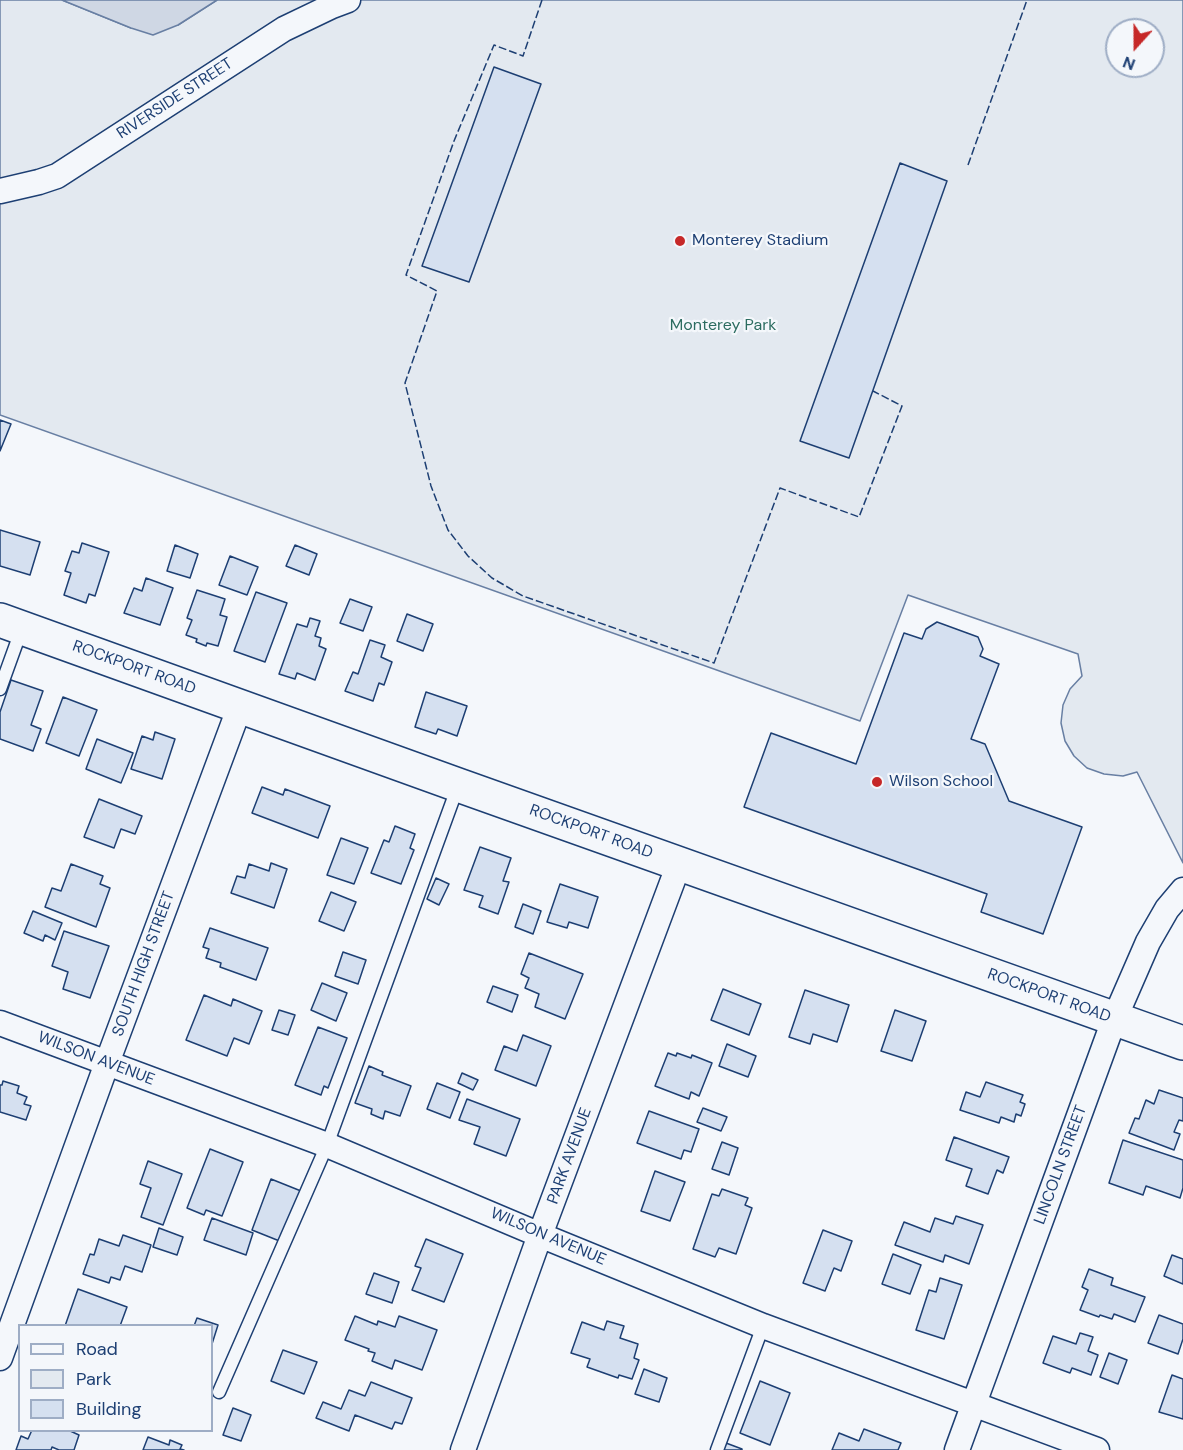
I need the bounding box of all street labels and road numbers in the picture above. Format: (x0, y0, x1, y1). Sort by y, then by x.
street label: RIVERSIDE STREET (113, 54, 237, 144)
street label: ROCKPORT ROAD (70, 637, 198, 699)
street label: ROCKPORT ROAD (527, 801, 655, 863)
street label: SOUTH HIGH STREET (109, 889, 179, 1039)
street label: ROCKPORT ROAD (985, 965, 1113, 1027)
street label: WILSON AVENUE (35, 1028, 157, 1090)
street label: LINCOLN STREET (1031, 1103, 1091, 1227)
street label: PARK AVENUE (544, 1105, 596, 1207)
street label: WILSON AVENUE (487, 1204, 609, 1270)

